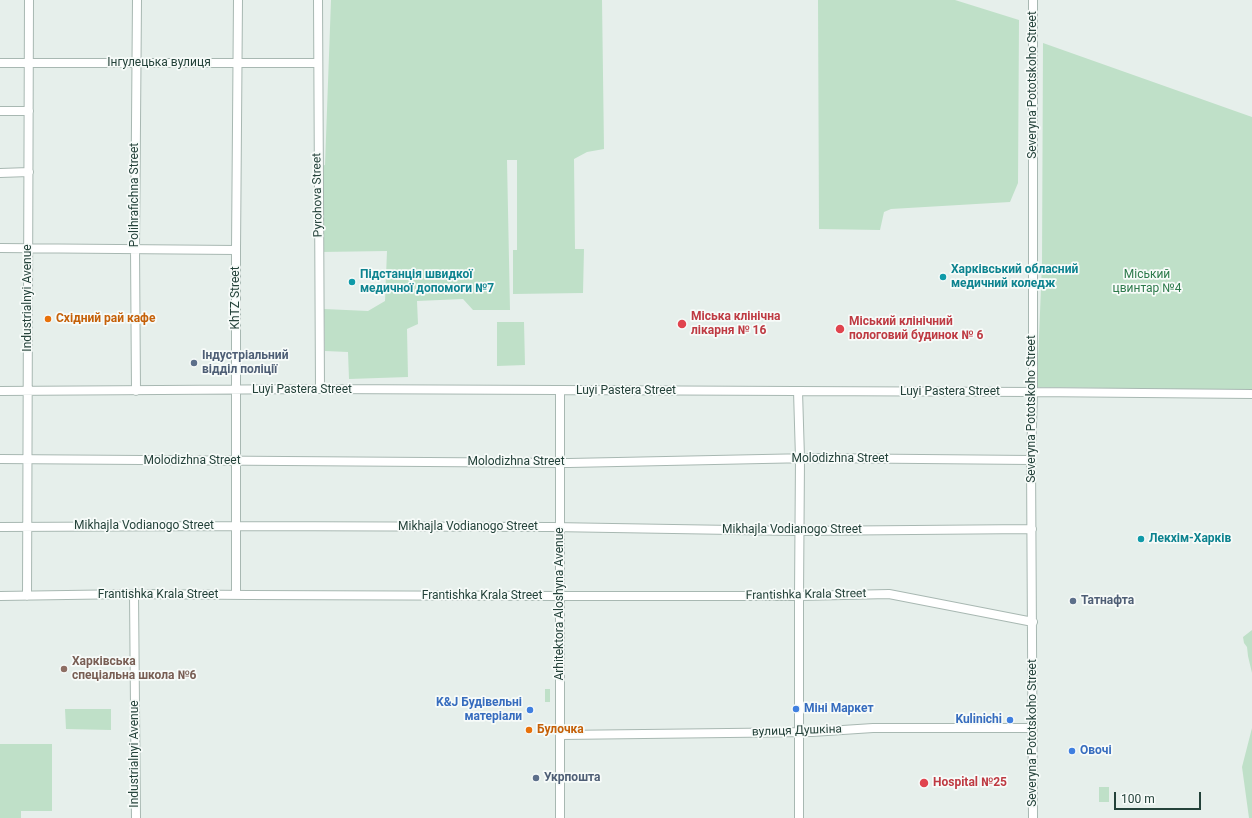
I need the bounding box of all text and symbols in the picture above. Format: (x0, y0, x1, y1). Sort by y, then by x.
street label: Severyna Pototskoho Street (1026, 11, 1040, 159)
street label: Інгулецька вулиця (107, 56, 211, 70)
street label: Polihrafichna Street (128, 143, 142, 247)
street label: Pyrohova Street (310, 153, 326, 237)
street label: Industrialnyi Avenue (21, 244, 35, 352)
place label: Харківський обласний медичний коледж (951, 263, 1078, 291)
street label: KhTZ Street (229, 266, 243, 330)
place label: Підстанція швидкої медичної допомоги №7 (360, 268, 494, 296)
park label: Міський цвинтар №4 (1113, 268, 1181, 296)
marker: Харківський обласний медичний коледж (938, 272, 948, 282)
marker: Підстанція швидкої медичної допомоги №7 (347, 277, 357, 287)
place label: Міська клінічна лікарня № 16 (691, 310, 780, 338)
place label: Східний рай кафе (56, 312, 155, 326)
marker: Східний рай кафе (43, 314, 53, 324)
place label: Міський клінічний пологовий будинок № 6 (849, 315, 983, 343)
marker: Міська клінічна лікарня № 16 (676, 318, 688, 330)
marker: Міський клінічний пологовий будинок № 6 (834, 323, 846, 335)
street label: Severyna Pototskoho Street (1025, 335, 1039, 483)
place label: Індустріальний відділ поліції (202, 349, 288, 377)
marker: Індустріальний відділ поліції (189, 358, 199, 368)
street label: Luyi Pastera Street (252, 383, 352, 397)
street label: Luyi Pastera Street (576, 384, 676, 398)
street label: Luyi Pastera Street (900, 385, 1000, 399)
street label: Molodizhna Street (791, 452, 889, 466)
street label: Molodizhna Street (143, 454, 241, 468)
street label: Molodizhna Street (467, 455, 565, 469)
street label: Mikhajla Vodianogo Street (74, 519, 214, 533)
street label: Mikhajla Vodianogo Street (398, 520, 538, 534)
street label: Mikhajla Vodianogo Street (722, 523, 862, 537)
street label: Arhitektora Aloshyna Avenue (553, 527, 567, 681)
place label: Лекхім-Харків (1149, 532, 1231, 546)
marker: Лекхім-Харків (1136, 534, 1146, 544)
street label: Frantishka Krala Street (746, 587, 866, 603)
street label: Frantishka Krala Street (98, 588, 218, 602)
street label: Frantishka Krala Street (422, 589, 542, 603)
place label: Татнафта (1081, 594, 1134, 608)
marker: Татнафта (1068, 596, 1078, 606)
place label: Харківська спеціальна школа №6 (72, 655, 196, 683)
street label: Severyna Pototskoho Street (1026, 659, 1040, 807)
marker: Харківська спеціальна школа №6 (59, 664, 69, 674)
place label: K&J Будівельні матеріали (436, 696, 522, 724)
street label: Industrialnyi Avenue (128, 700, 142, 808)
place label: Міні Маркет (804, 702, 874, 716)
marker: Міні Маркет (791, 704, 801, 714)
marker: K&J Будівельні матеріали (525, 705, 535, 715)
place label: Kulinichi (955, 713, 1002, 727)
marker: Kulinichi (1005, 715, 1015, 725)
street label: вулиця Душкіна (752, 722, 842, 740)
place label: Булочка (537, 723, 584, 737)
marker: Булочка (524, 725, 534, 735)
place label: Овочі (1080, 744, 1112, 758)
marker: Овочі (1067, 746, 1077, 756)
place label: Укрпошта (544, 771, 601, 785)
marker: Укрпошта (531, 773, 541, 783)
place label: Hospital №25 (933, 776, 1007, 790)
marker: Hospital №25 (918, 777, 930, 789)
scale bar (1116, 784, 1203, 810)
text: 100 m (1121, 792, 1155, 806)

